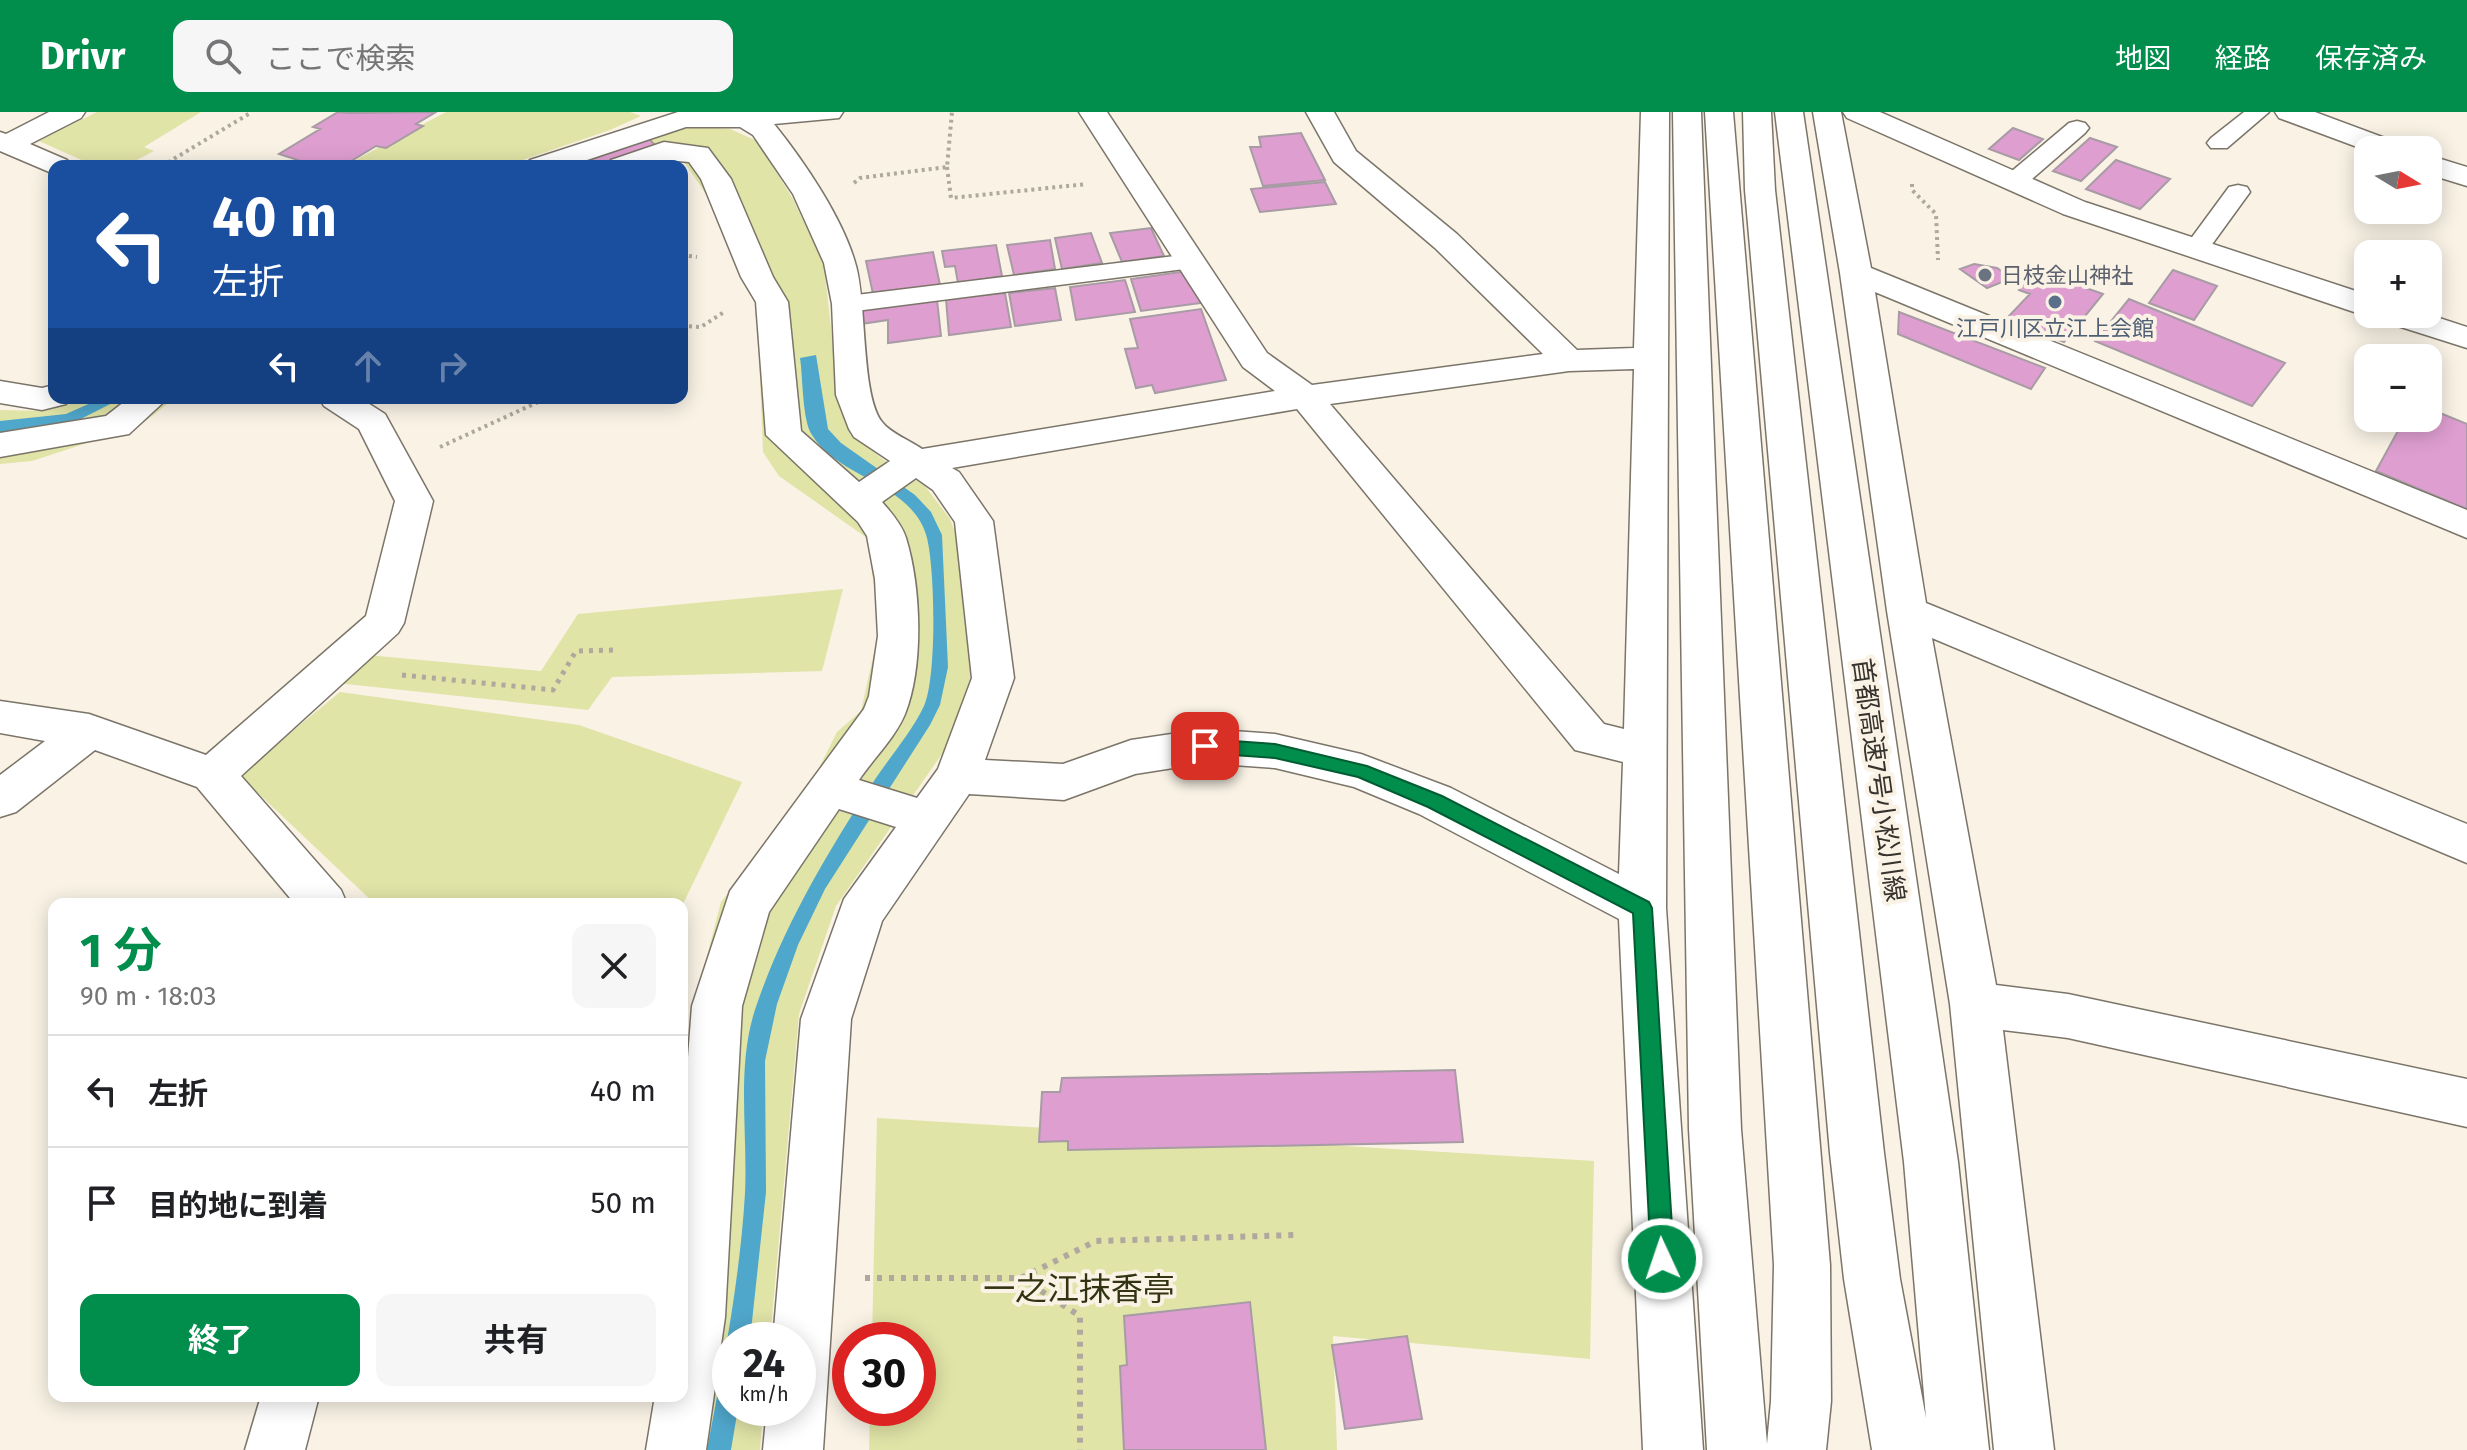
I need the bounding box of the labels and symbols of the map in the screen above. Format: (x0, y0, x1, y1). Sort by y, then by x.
north arrow (2354, 136, 2442, 224)
place label: 日枝金山神社 (2001, 262, 2133, 289)
marker: 日枝金山神社 (1976, 266, 1994, 284)
marker: 江戸川区立江上会館 (2046, 293, 2064, 311)
place label: 江戸川区立江上会館 (1956, 315, 2154, 342)
street label: 首都高速7号小松川線 (1846, 656, 1911, 904)
pin (1171, 712, 1239, 780)
position arrow (1620, 1217, 1704, 1301)
park label: 一之江抹香亭 (983, 1270, 1175, 1308)
speed limit sign: 30 (832, 1322, 936, 1426)

